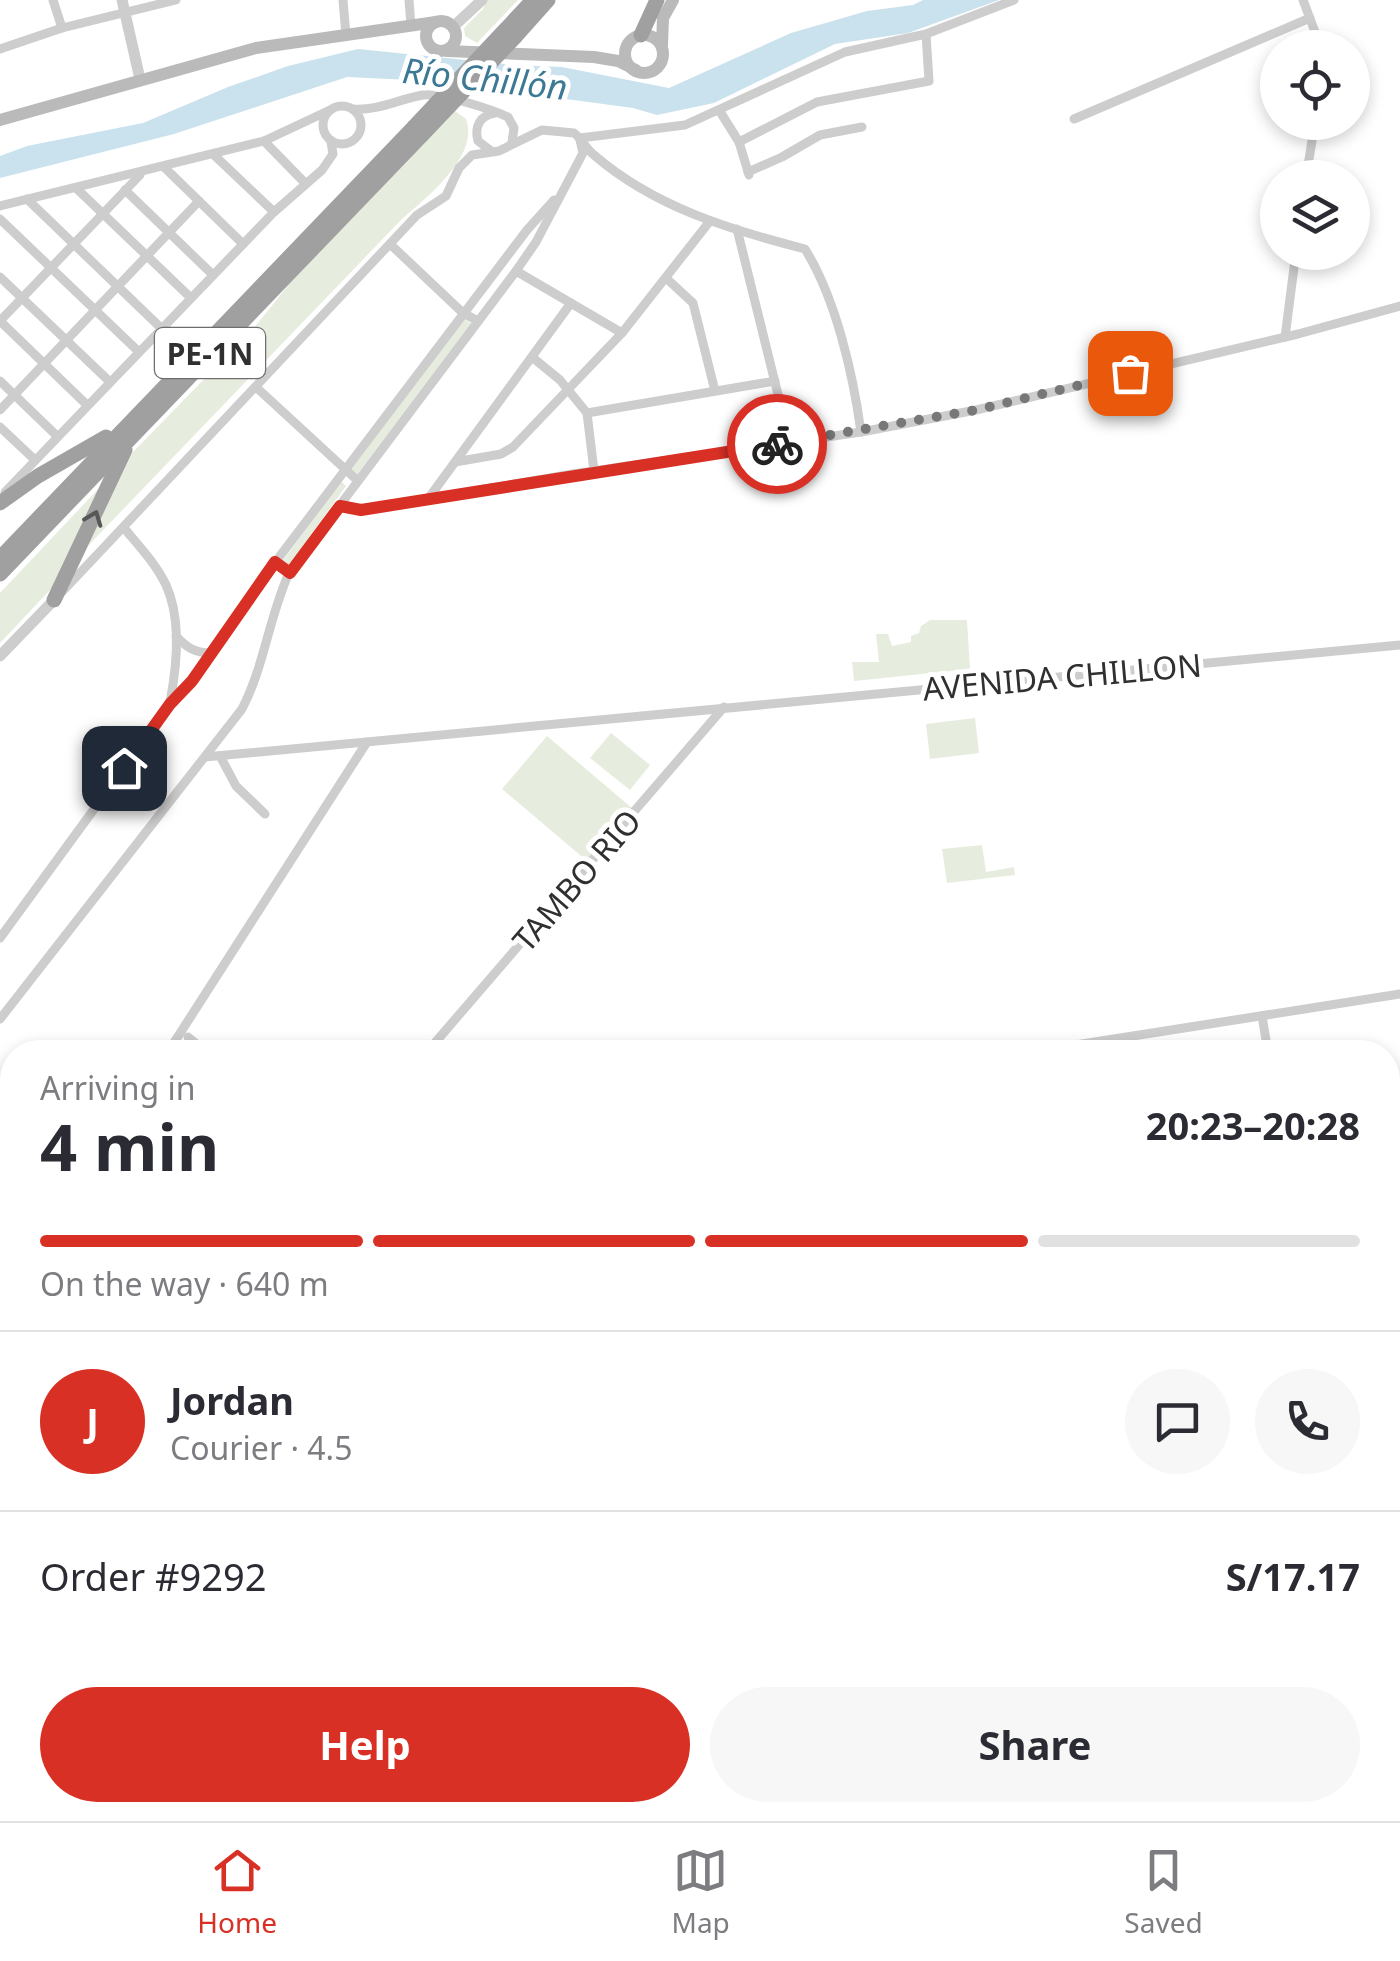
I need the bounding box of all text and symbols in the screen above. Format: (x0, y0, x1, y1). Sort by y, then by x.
map controls (1260, 30, 1370, 270)
button: locate (1260, 30, 1370, 140)
water label: Río Chillón (400, 46, 570, 110)
button: layers (1260, 160, 1370, 270)
road number: PE-1N (155, 328, 265, 378)
pin (1088, 331, 1173, 416)
icon: bag (1103, 346, 1158, 401)
courier (727, 394, 827, 494)
icon: bike (750, 417, 805, 472)
one-way arrow (82, 510, 102, 528)
street label: AVENIDA CHILLON (921, 642, 1203, 710)
pin (82, 726, 167, 811)
icon: home (97, 741, 152, 796)
street label: TAMBO RIO (502, 800, 650, 960)
text: Arriving in (40, 1066, 195, 1109)
text: 20:23–20:28 (1146, 1099, 1360, 1151)
text: 4 min (40, 1102, 219, 1190)
text: On the way · 640 m (40, 1262, 329, 1305)
button: chat (1125, 1369, 1230, 1474)
button: phone (1255, 1369, 1360, 1474)
text: Jordan (170, 1374, 294, 1426)
text: J (86, 1395, 99, 1447)
text: Courier · 4.5 (170, 1426, 353, 1469)
text: Order #9292 (40, 1550, 266, 1602)
text: S/17.17 (1226, 1550, 1360, 1602)
button: Help (40, 1687, 690, 1802)
button: Share (710, 1687, 1360, 1802)
tab: Home (197, 1843, 277, 1941)
tab: Map (671, 1843, 730, 1941)
tab: Saved (1124, 1843, 1203, 1941)

